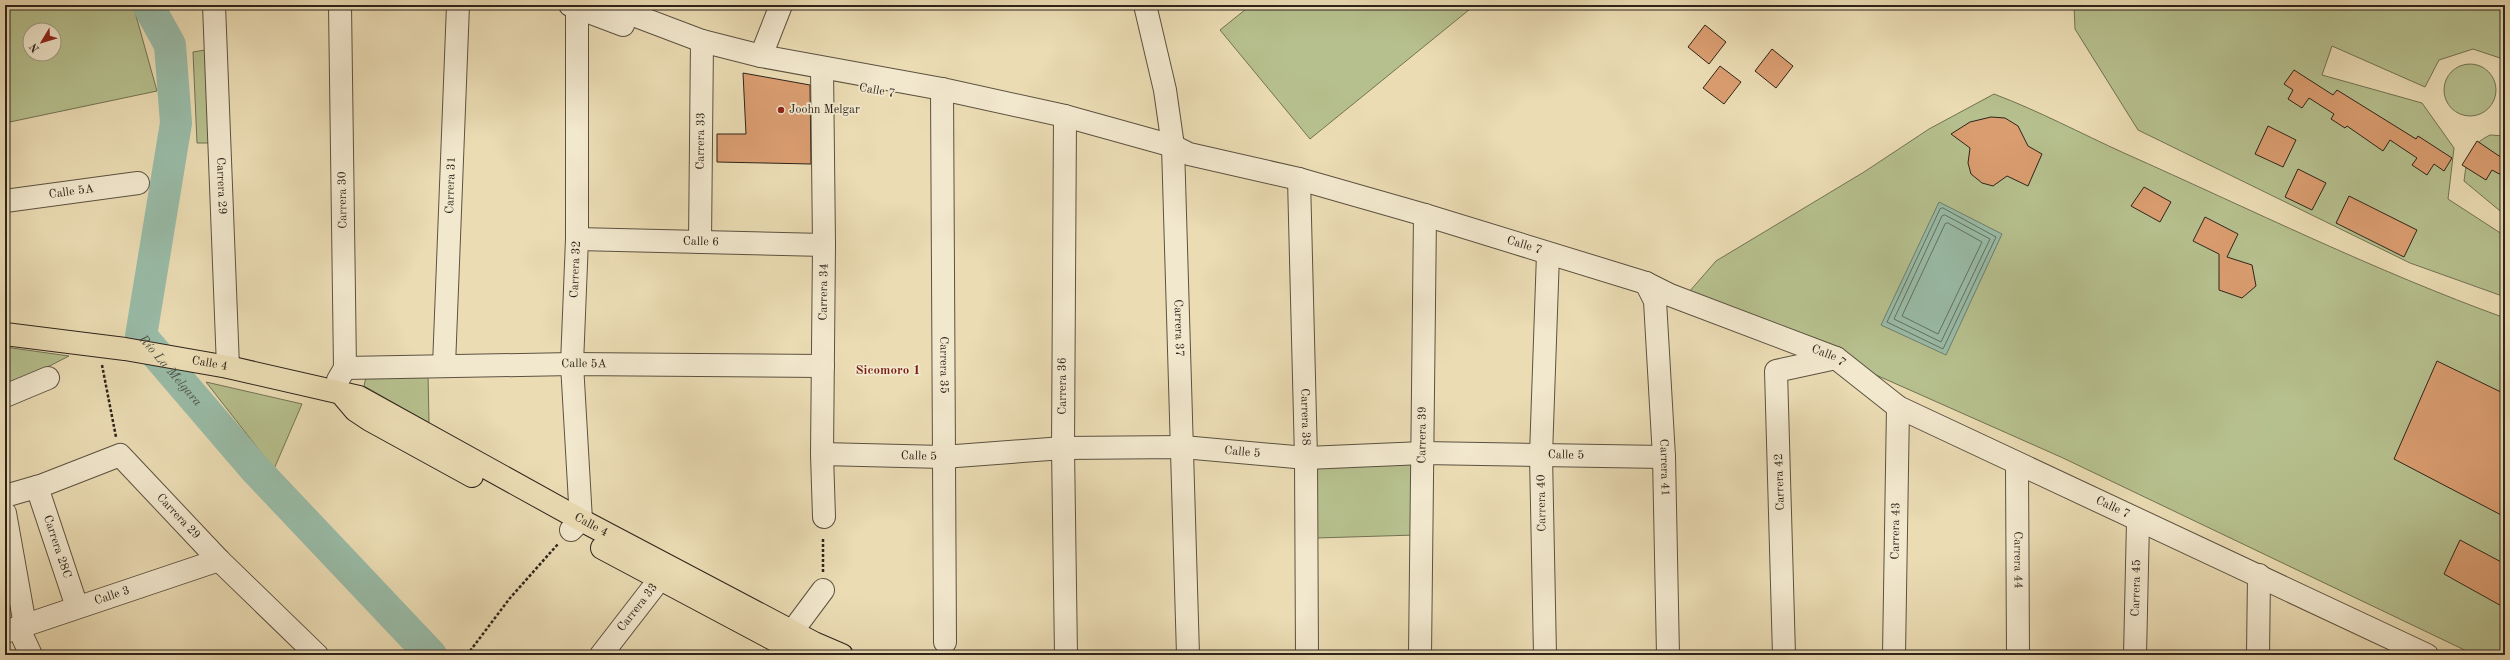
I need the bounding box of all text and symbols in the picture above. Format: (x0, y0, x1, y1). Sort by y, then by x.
north arrow (22, 22, 62, 62)
text: N (28, 40, 42, 54)
street label: Calle 7 (858, 82, 896, 100)
place label: Joohn Melgar (789, 104, 860, 116)
marker: Joohn Melgar (776, 105, 786, 115)
street label: Carrera 33 (695, 112, 707, 170)
street label: Carrera 31 (444, 156, 458, 214)
street label: Carrera 29 (214, 157, 228, 215)
street label: Carrera 30 (336, 171, 350, 229)
street label: Calle 5A (48, 183, 95, 201)
street label: Calle 7 (1505, 234, 1543, 257)
street label: Calle 6 (683, 236, 719, 248)
street label: Carrera 32 (569, 240, 583, 298)
street label: Carrera 34 (817, 263, 831, 321)
street label: Carrera 37 (1172, 299, 1185, 357)
water label: Río La Melgara (136, 331, 204, 409)
street label: Carrera 35 (937, 336, 951, 394)
street label: Calle 7 (1810, 343, 1848, 369)
street label: Calle 4 (191, 355, 229, 373)
street label: Calle 5A (561, 357, 607, 370)
street label: Carrera 36 (1057, 357, 1069, 415)
district label: Sicomoro 1 (856, 364, 920, 377)
street label: Carrera 38 (1298, 388, 1312, 446)
street label: Carrera 39 (1416, 406, 1429, 464)
street label: Carrera 41 (1657, 439, 1671, 496)
street label: Calle 5 (1224, 445, 1261, 460)
street label: Calle 5 (1548, 449, 1584, 462)
street label: Calle 5 (901, 450, 937, 463)
street label: Carrera 42 (1773, 453, 1787, 511)
street label: Carrera 40 (1535, 474, 1549, 532)
street label: Carrera 29 (154, 492, 202, 542)
street label: Calle 7 (2094, 495, 2132, 521)
street label: Carrera 43 (1890, 502, 1902, 560)
street label: Calle 4 (572, 511, 610, 539)
street label: Carrera 28C (41, 514, 73, 580)
street label: Carrera 44 (2011, 531, 2024, 589)
street label: Carrera 45 (2130, 559, 2143, 617)
street label: Carrera 33 (615, 581, 660, 634)
street label: Calle 3 (93, 584, 131, 607)

